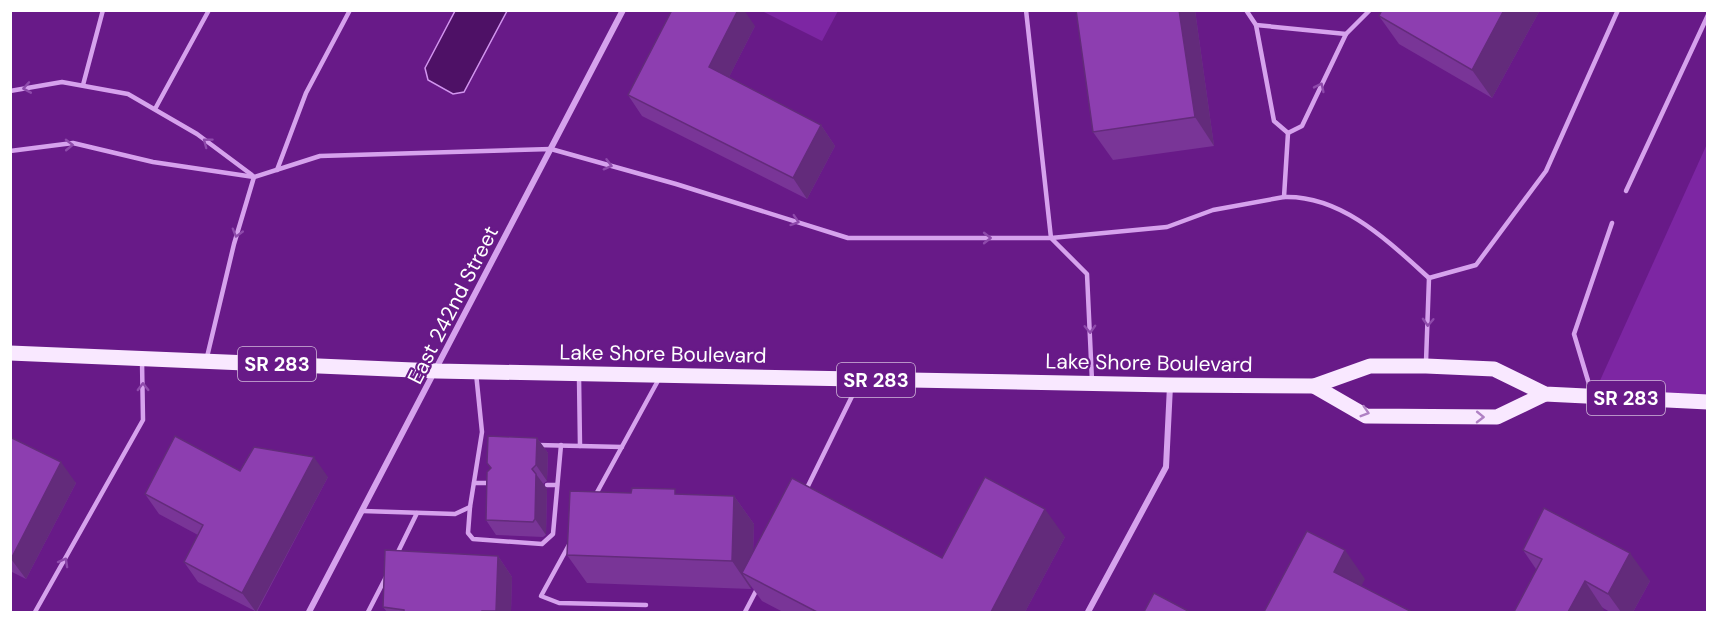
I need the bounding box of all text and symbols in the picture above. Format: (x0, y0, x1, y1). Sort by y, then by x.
one-way arrow (23, 81, 33, 94)
one-way arrow (1313, 82, 1325, 93)
one-way arrow (203, 138, 214, 149)
one-way arrow (64, 139, 73, 151)
one-way arrow (602, 158, 613, 170)
one-way arrow (789, 214, 800, 227)
street label: East 242nd Street (401, 221, 505, 389)
one-way arrow (232, 228, 245, 238)
one-way arrow (982, 232, 991, 244)
one-way arrow (1421, 318, 1434, 327)
one-way arrow (1083, 324, 1096, 333)
street label: Lake Shore Boulevard (559, 338, 767, 370)
road number: SR 283 (238, 347, 316, 381)
street label: Lake Shore Boulevard (1045, 347, 1253, 379)
road number: SR 283 (837, 363, 915, 397)
road number: SR 283 (1587, 381, 1665, 415)
one-way arrow (136, 383, 149, 392)
one-way arrow (1359, 405, 1370, 417)
one-way arrow (1476, 411, 1485, 423)
one-way arrow (57, 557, 68, 568)

